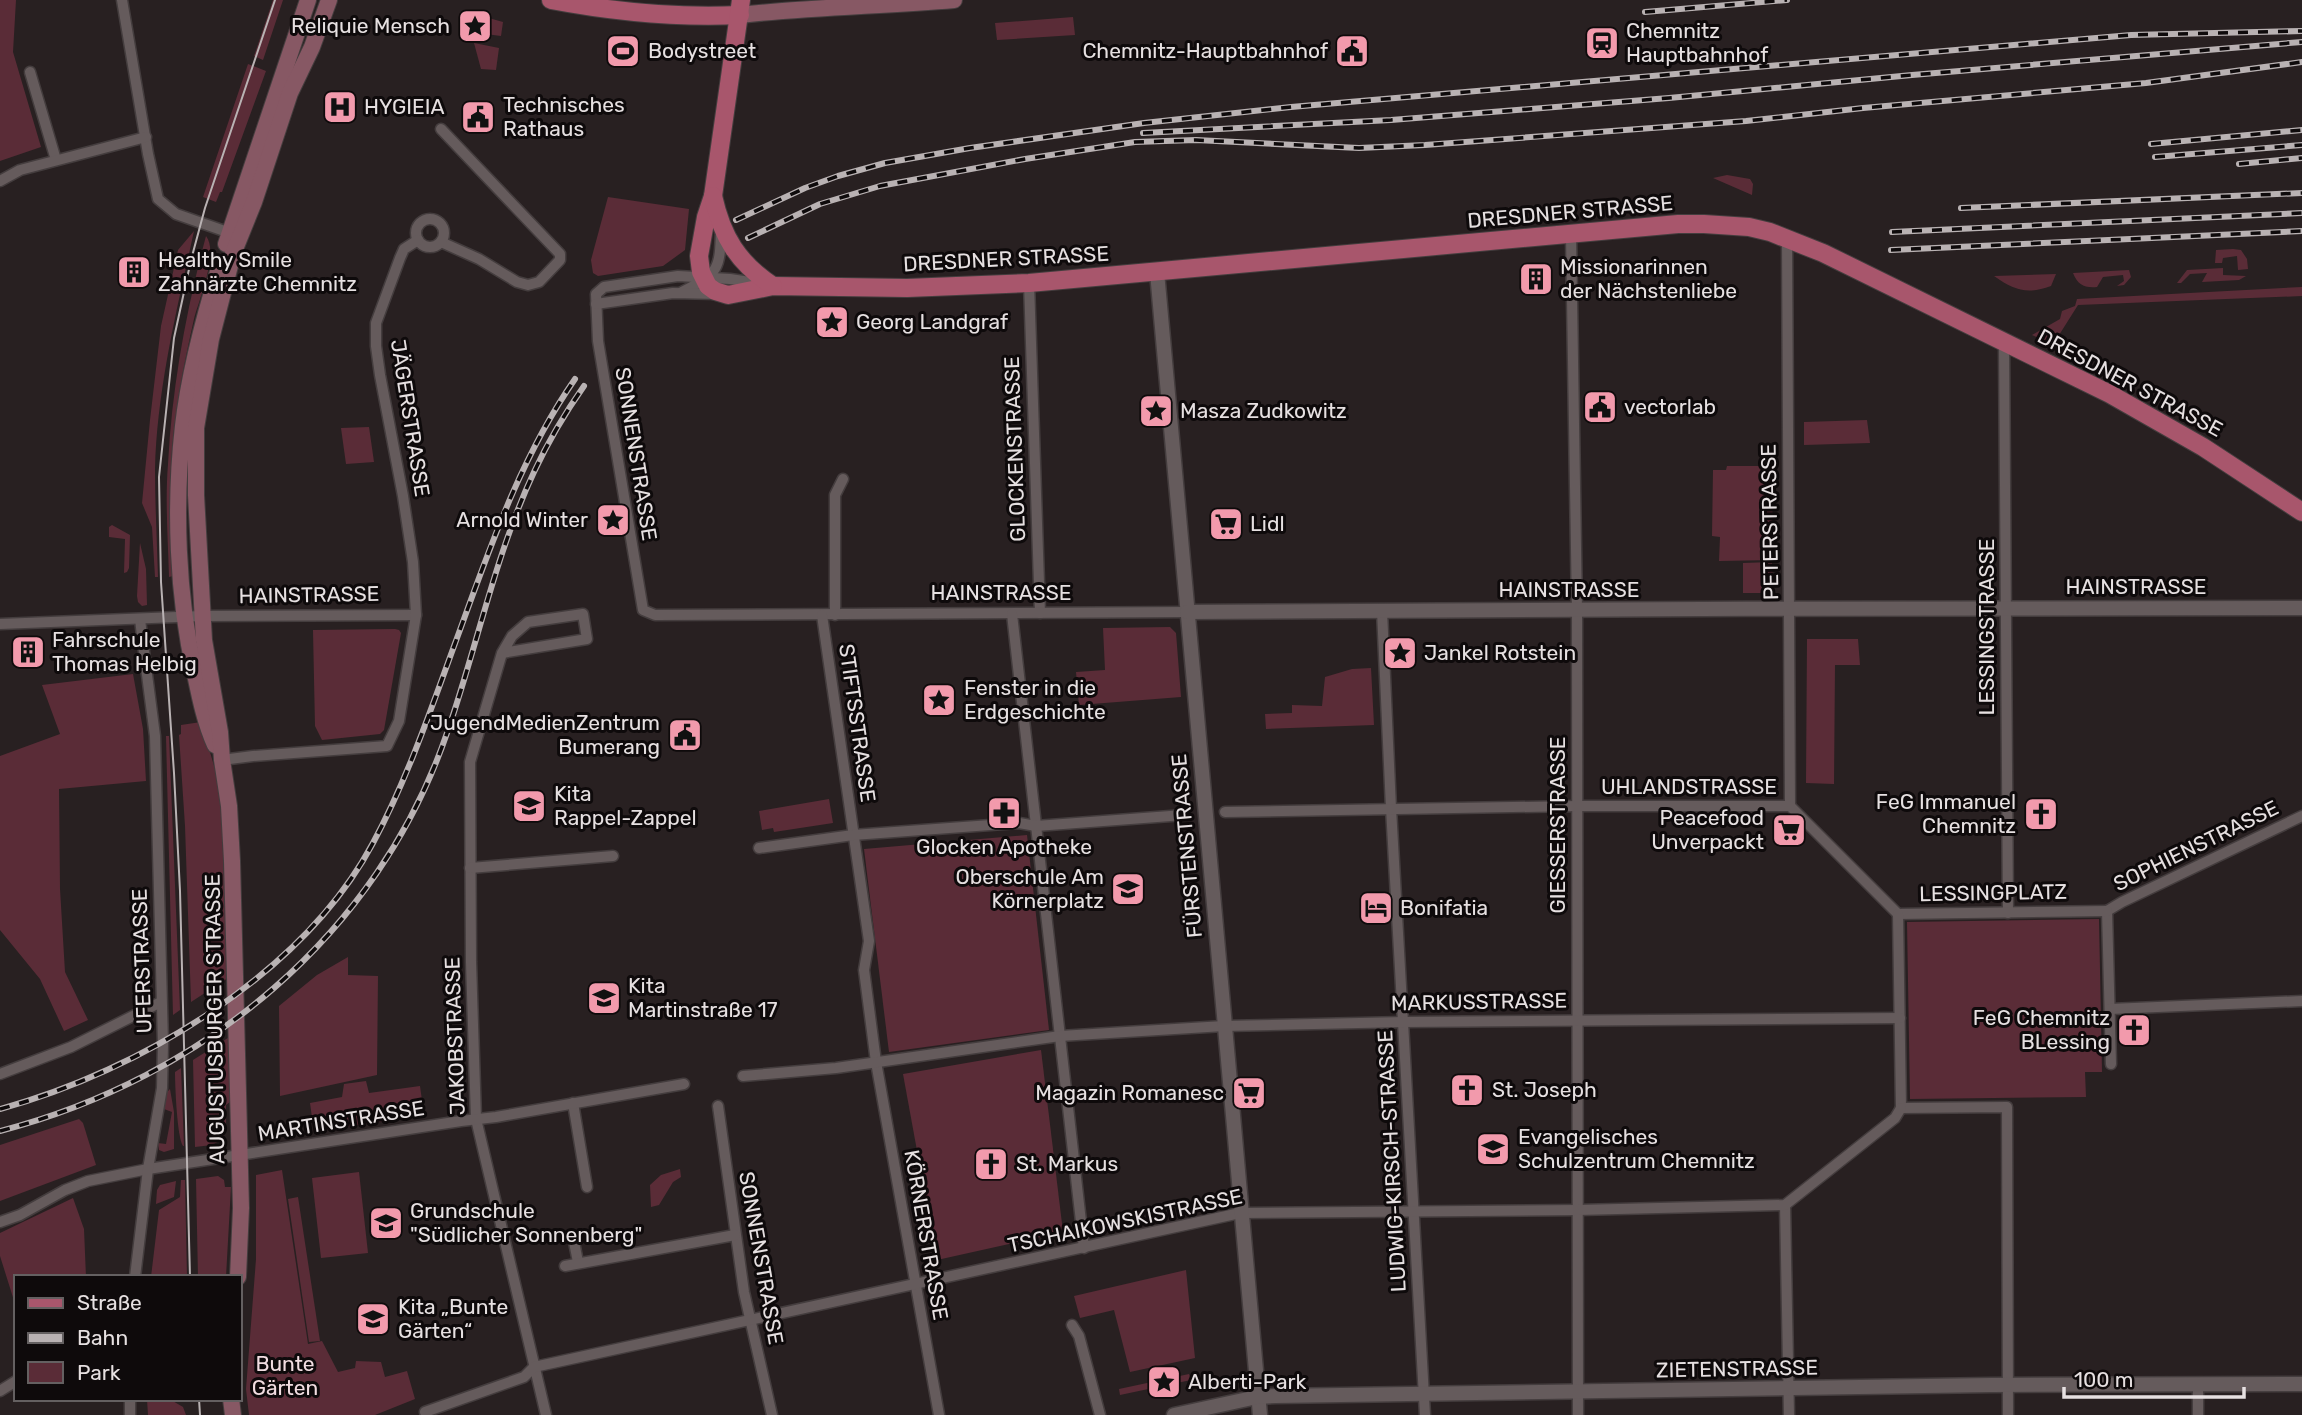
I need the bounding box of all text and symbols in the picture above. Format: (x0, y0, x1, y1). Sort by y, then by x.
place icon: Reliquie Mensch (456, 7, 494, 45)
place label: Reliquie Mensch (291, 13, 450, 38)
place label: Chemnitz Hauptbahnhof (1626, 18, 1768, 67)
station icon: Chemnitz Hauptbahnhof (1583, 24, 1621, 62)
sports icon: Bodystreet (604, 32, 642, 70)
public building icon: Chemnitz-Hauptbahnhof (1333, 32, 1371, 70)
place label: Bodystreet (648, 38, 756, 63)
place label: Chemnitz-Hauptbahnhof (1082, 38, 1328, 63)
hospital icon: HYGIEIA (321, 88, 359, 126)
place label: Technisches Rathaus (503, 92, 625, 141)
place label: HYGIEIA (364, 94, 445, 119)
public building icon: Technisches Rathaus (459, 98, 497, 136)
street label: DRESDNER STRASSE (1466, 190, 1674, 233)
street label: DRESDNER STRASSE (902, 241, 1110, 276)
place label: Healthy Smile Zahnärzte Chemnitz (158, 247, 357, 296)
building icon: Healthy Smile Zahnärzte Chemnitz (115, 253, 153, 291)
place label: Missionarinnen der Nächstenliebe (1560, 254, 1737, 303)
building icon: Missionarinnen der Nächstenliebe (1517, 260, 1555, 298)
place icon: Georg Landgraf (813, 303, 851, 341)
place label: Georg Landgraf (856, 309, 1008, 334)
street label: DRESDNER STRASSE (2033, 323, 2227, 442)
street label: JÄGERSTRASSE (386, 337, 435, 498)
street label: GLOCKENSTRASSE (999, 356, 1030, 542)
street label: SONNENSTRASSE (610, 365, 663, 542)
public building icon: vectorlab (1581, 388, 1619, 426)
place icon: Masza Zudkowitz (1137, 392, 1175, 430)
place label: vectorlab (1624, 394, 1716, 419)
place label: Masza Zudkowitz (1180, 398, 1347, 423)
street label: PETERSTRASSE (1756, 444, 1783, 600)
place icon: Arnold Winter (594, 501, 632, 539)
supermarket icon: Lidl (1207, 505, 1245, 543)
place label: Arnold Winter (456, 507, 588, 532)
place label: Lidl (1250, 511, 1285, 536)
street label: LESSINGSTRASSE (1974, 539, 1999, 715)
street label: HAINSTRASSE (2066, 574, 2206, 599)
street label: HAINSTRASSE (1499, 577, 1639, 602)
street label: HAINSTRASSE (931, 580, 1071, 605)
street label: HAINSTRASSE (238, 581, 380, 608)
place label: Fahrschule Thomas Helbig (52, 627, 197, 676)
building icon: Fahrschule Thomas Helbig (9, 633, 47, 671)
place icon: Jankel Rotstein (1381, 634, 1419, 672)
place label: Jankel Rotstein (1424, 640, 1576, 665)
street label: STIFTSSTRASSE (834, 642, 881, 804)
place label: Fenster in die Erdgeschichte (964, 675, 1106, 724)
place icon: Fenster in die Erdgeschichte (920, 681, 958, 719)
place label: JugendMedienZentrum Bumerang (430, 710, 660, 759)
public building icon: JugendMedienZentrum Bumerang (666, 716, 704, 754)
street label: GIESSERSTRASSE (1545, 737, 1570, 913)
street label: FÜRSTENSTRASSE (1166, 753, 1207, 939)
street label: UHLANDSTRASSE (1601, 774, 1777, 799)
place label: Kita Rappel-Zappel (554, 781, 697, 830)
school or university icon: Kita Rappel-Zappel (510, 787, 548, 825)
place label: FeG Immanuel Chemnitz (1876, 789, 2016, 838)
pharmacy icon: Glocken Apotheke (985, 794, 1023, 832)
church icon: FeG Immanuel Chemnitz (2022, 795, 2060, 833)
street label: SOPHIENSTRASSE (2109, 795, 2282, 896)
place label: Peacefood Unverpackt (1651, 805, 1764, 854)
supermarket icon: Peacefood Unverpackt (1770, 811, 1808, 849)
place label: Glocken Apotheke (916, 834, 1092, 859)
place label: Oberschule Am Körnerplatz (956, 864, 1104, 913)
school or university icon: Oberschule Am Körnerplatz (1109, 870, 1147, 908)
street label: AUGUSTUSBURGER STRASSE (199, 874, 230, 1164)
street label: LESSINGPLATZ (1919, 879, 2067, 906)
street label: UFERSTRASSE (126, 888, 157, 1034)
hotel icon: Bonifatia (1357, 889, 1395, 927)
place label: Bonifatia (1400, 895, 1488, 920)
street label: JAKOBSTRASSE (439, 956, 470, 1116)
place label: Kita Martinstraße 17 (628, 973, 778, 1022)
school or university icon: Kita Martinstraße 17 (585, 979, 623, 1017)
street label: MARKUSSTRASSE (1391, 987, 1567, 1016)
place label: FeG Chemnitz BLessing (1973, 1005, 2110, 1054)
church icon: FeG Chemnitz BLessing (2115, 1011, 2153, 1049)
street label: LUDWIG-KIRSCH-STRASSE (1372, 1029, 1411, 1293)
church icon: St. Joseph (1448, 1071, 1486, 1109)
supermarket icon: Magazin Romanesc (1230, 1074, 1268, 1112)
place label: St. Joseph (1492, 1077, 1597, 1102)
place label: Magazin Romanesc (1035, 1080, 1224, 1105)
street label: MARTINSTRASSE (256, 1095, 426, 1146)
place label: Evangelisches Schulzentrum Chemnitz (1518, 1124, 1755, 1173)
school or university icon: Evangelisches Schulzentrum Chemnitz (1474, 1130, 1512, 1168)
church icon: St. Markus (972, 1145, 1010, 1183)
street label: KÖRNERSTRASSE (899, 1148, 954, 1322)
place label: St. Markus (1016, 1151, 1118, 1176)
street label: SONNENSTRASSE (734, 1169, 789, 1346)
street label: TSCHAIKOWSKISTRASSE (1005, 1183, 1245, 1258)
place label: Grundschule "Südlicher Sonnenberg" (410, 1198, 642, 1247)
school or university icon: Grundschule "Südlicher Sonnenberg" (367, 1204, 405, 1242)
legend (14, 1275, 242, 1401)
text: Straße (77, 1290, 142, 1315)
place label: Kita „Bunte Gärten“ (398, 1294, 508, 1343)
school or university icon: Kita „Bunte Gärten“ (354, 1300, 392, 1338)
text: Bahn (77, 1325, 128, 1350)
park label: Bunte Gärten (252, 1351, 318, 1400)
street label: ZIETENSTRASSE (1656, 1355, 1818, 1382)
scale bar (2064, 1356, 2244, 1400)
text: Park (77, 1360, 121, 1385)
place icon: Alberti-Park (1145, 1363, 1183, 1401)
text: 100 m (2074, 1367, 2133, 1392)
place label: Alberti-Park (1188, 1369, 1307, 1394)

